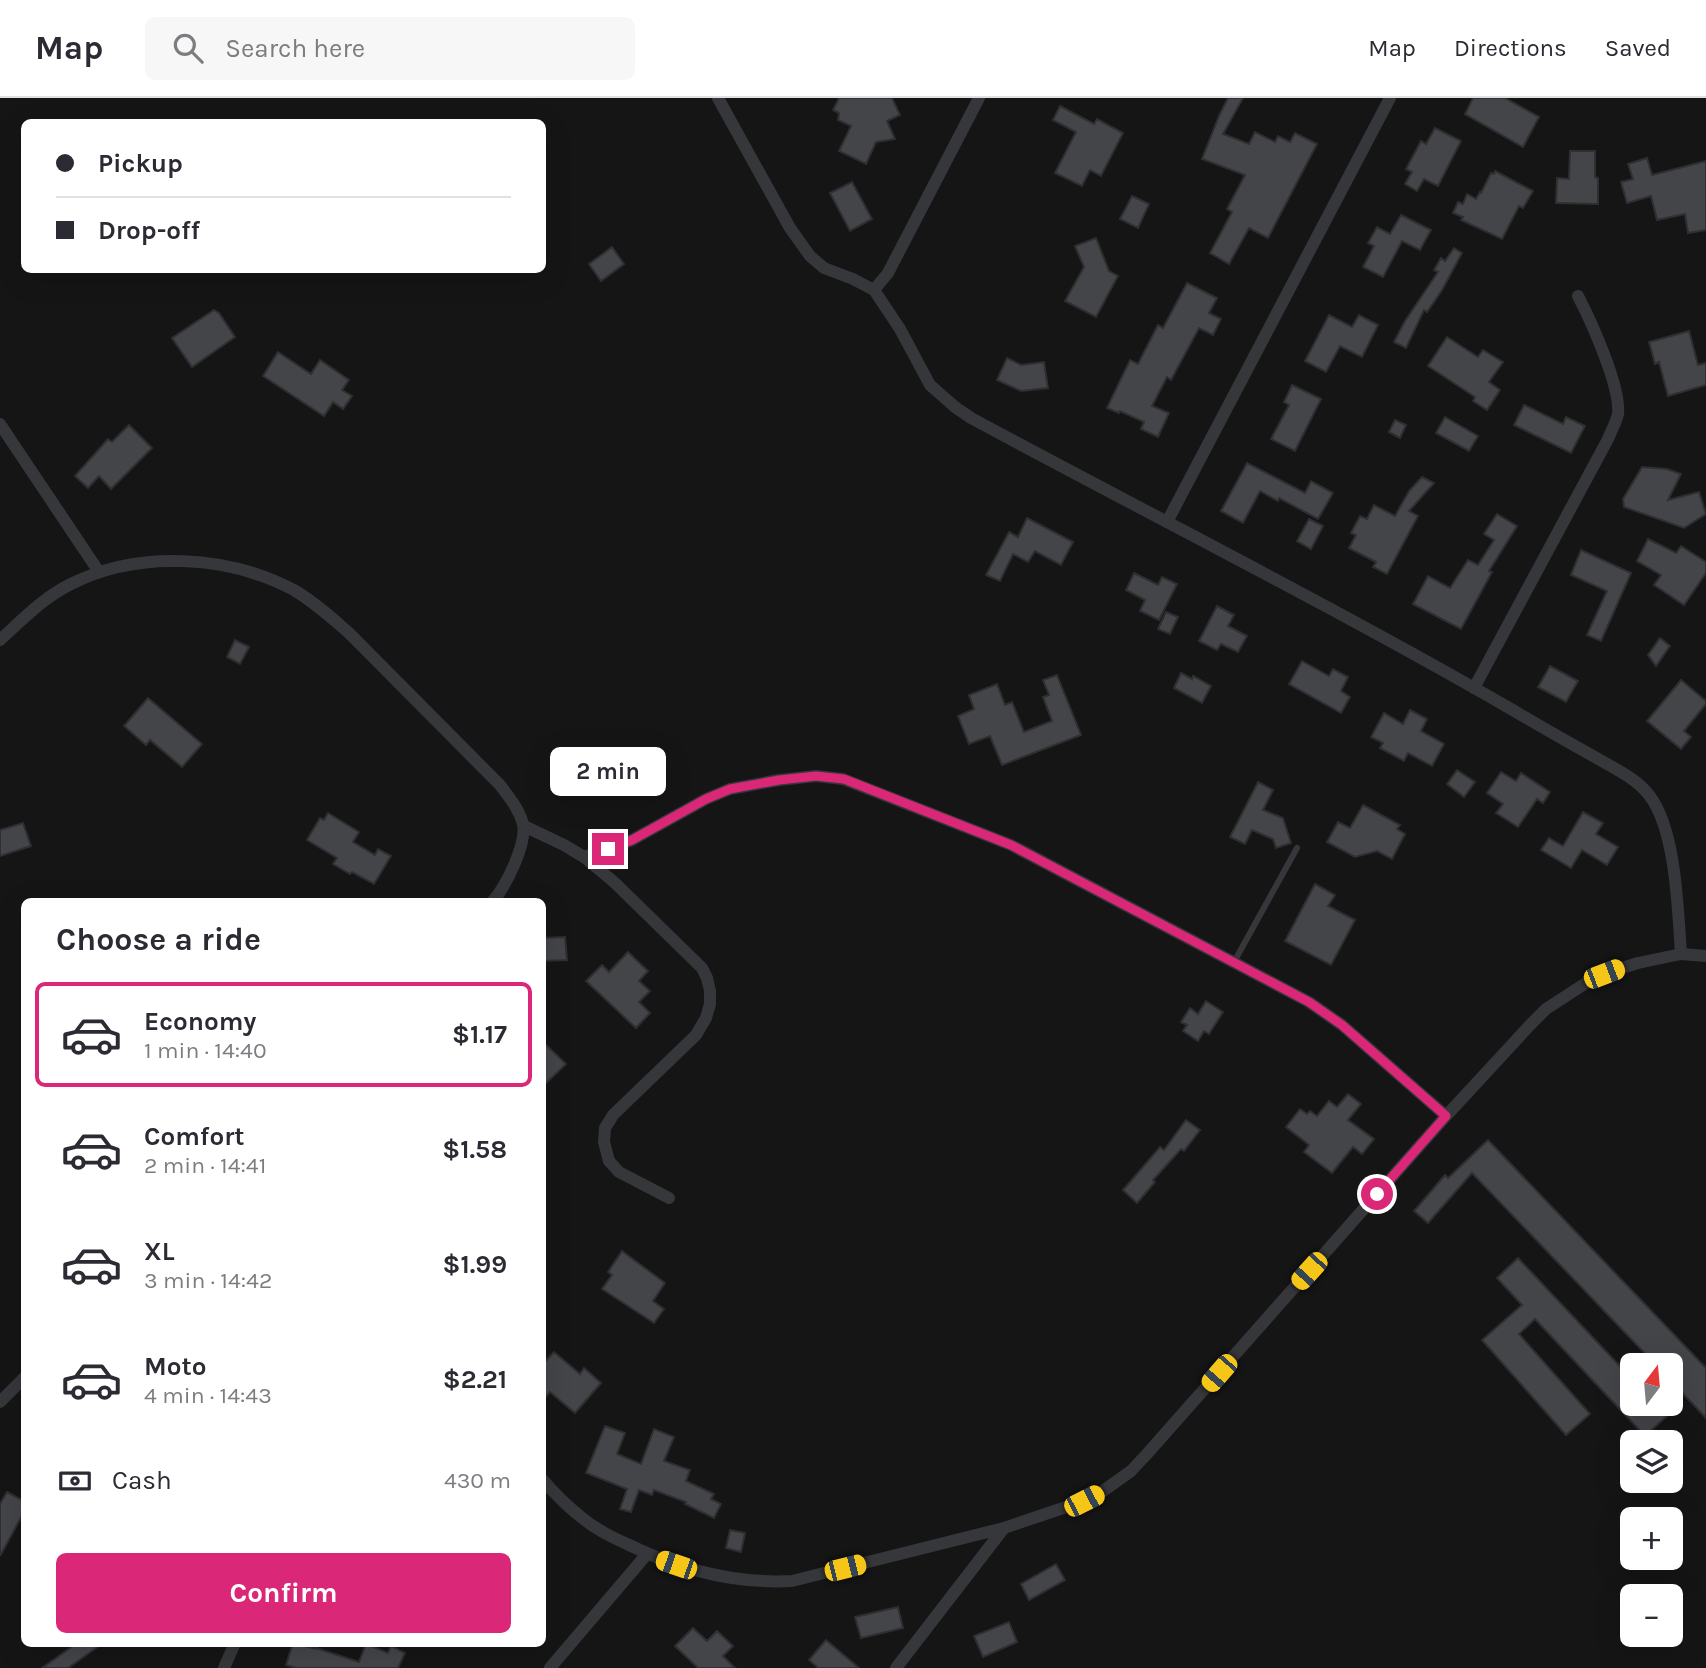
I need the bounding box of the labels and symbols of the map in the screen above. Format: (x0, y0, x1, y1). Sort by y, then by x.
callout: 2 min (550, 748, 666, 796)
route end (592, 833, 624, 865)
car (1581, 957, 1628, 991)
route start (1361, 1178, 1393, 1210)
car (1288, 1248, 1331, 1294)
car (1198, 1350, 1241, 1396)
north arrow (1620, 1353, 1684, 1416)
car (1061, 1482, 1108, 1520)
car (653, 1548, 700, 1582)
car (823, 1553, 868, 1583)

